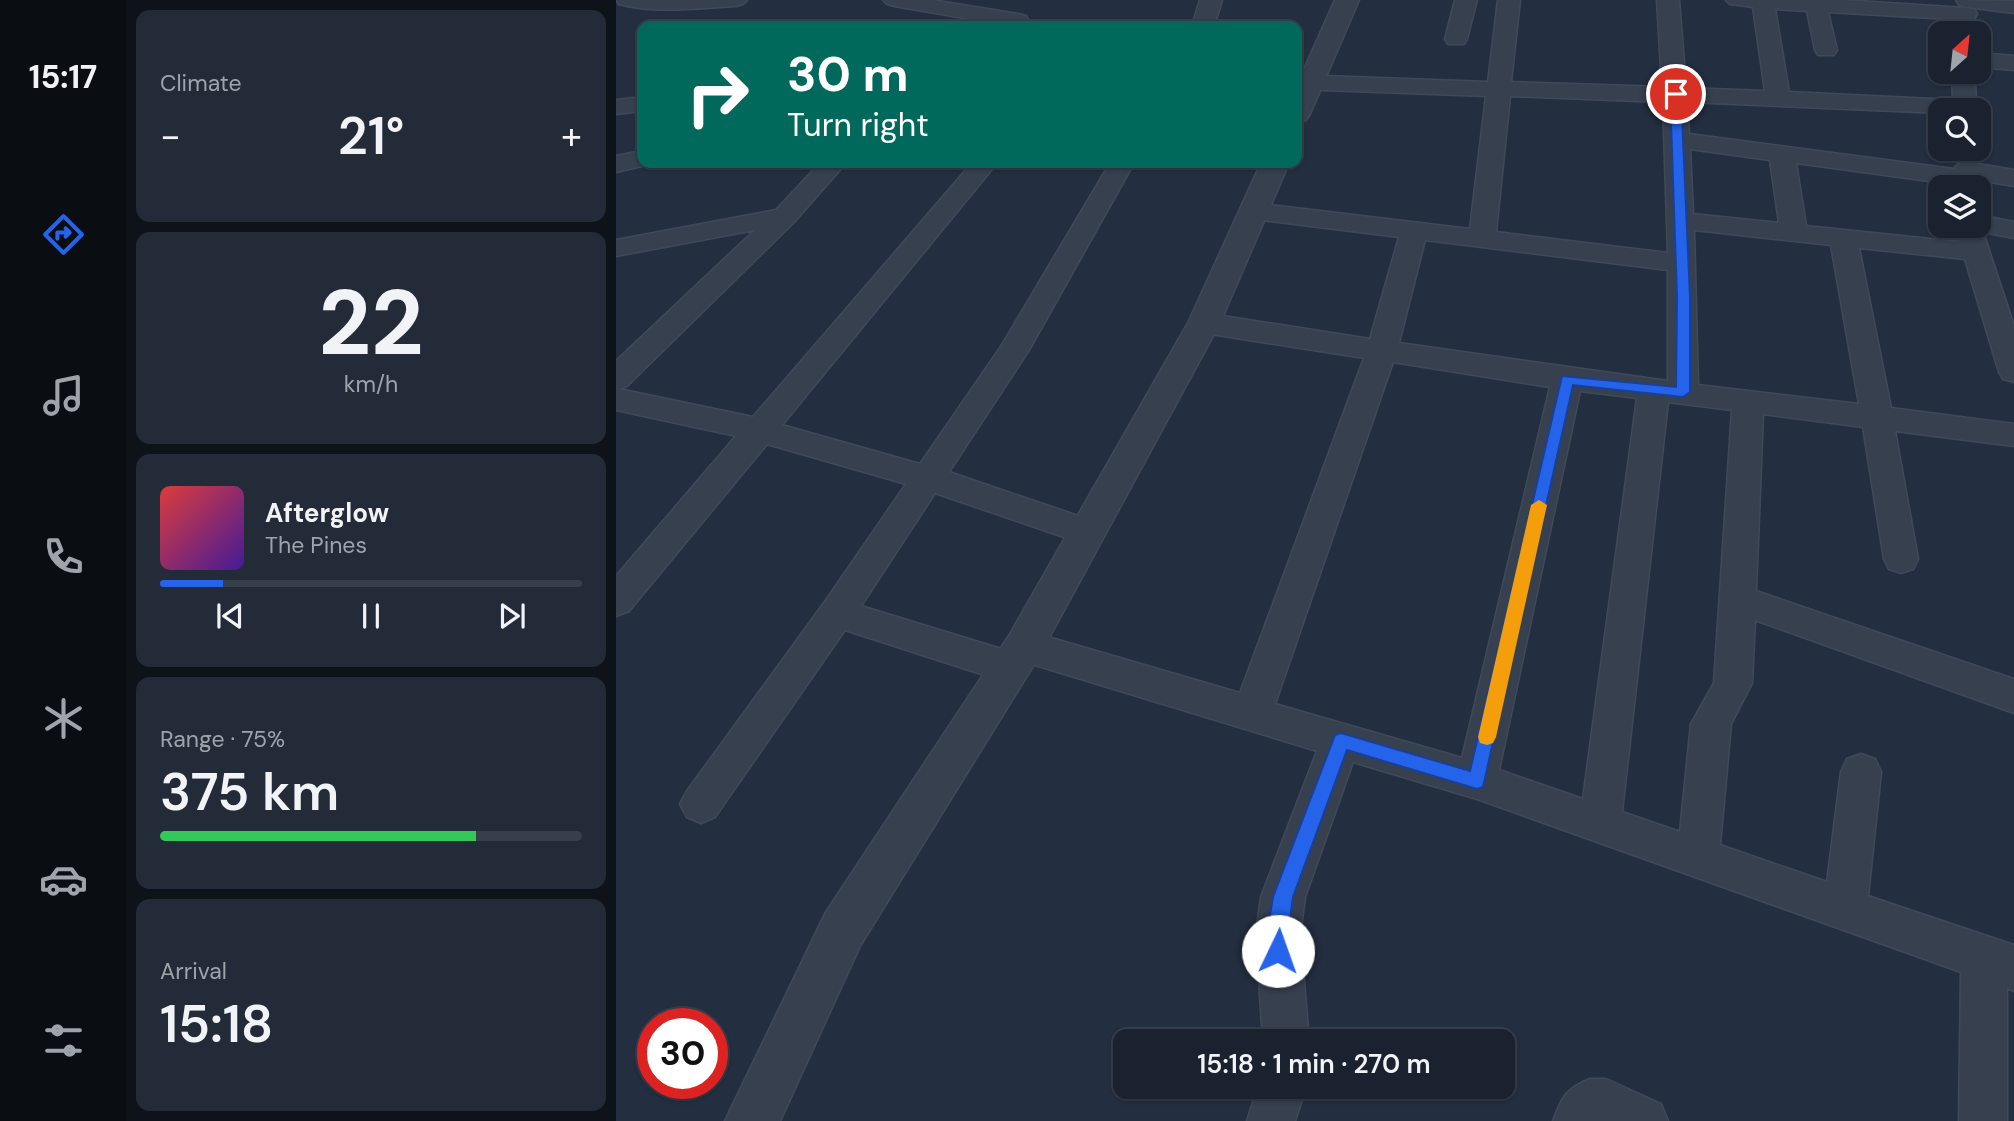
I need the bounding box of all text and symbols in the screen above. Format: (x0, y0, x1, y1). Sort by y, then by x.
north arrow (1928, 21, 1992, 84)
map controls (1928, 21, 1991, 238)
text: 30 m (787, 42, 909, 106)
icon: right (672, 49, 763, 140)
text: 15:17 (29, 56, 97, 98)
pin (1646, 64, 1706, 124)
text: Climate (160, 68, 242, 98)
icon: arrive (1657, 75, 1695, 113)
button: search (1928, 98, 1991, 161)
text: 21° (338, 102, 404, 170)
text: Turn right (787, 104, 929, 146)
text: − (160, 111, 181, 161)
text: + (561, 111, 582, 161)
button: layers (1928, 175, 1991, 238)
icon: directions (39, 210, 88, 259)
text: 22 (318, 264, 424, 382)
text: km/h (344, 369, 398, 399)
icon: music (39, 371, 88, 420)
text: Afterglow (265, 496, 389, 530)
text: The Pines (265, 530, 367, 560)
icon: phone (39, 532, 88, 581)
icon: previous (211, 597, 249, 635)
icon: pause (352, 597, 390, 635)
icon: next (493, 597, 531, 635)
icon: climate (39, 694, 88, 743)
text: Range · 75% (160, 724, 285, 754)
text: 375 km (160, 758, 339, 826)
icon: car (39, 855, 88, 904)
position arrow (1241, 914, 1315, 988)
text: Arrival (160, 956, 227, 986)
text: 15:18 (160, 990, 273, 1058)
speed limit sign: 30 (637, 1008, 728, 1099)
icon: filters (39, 1016, 88, 1065)
text: 15:18 · 1 min · 270 m (1197, 1047, 1431, 1081)

